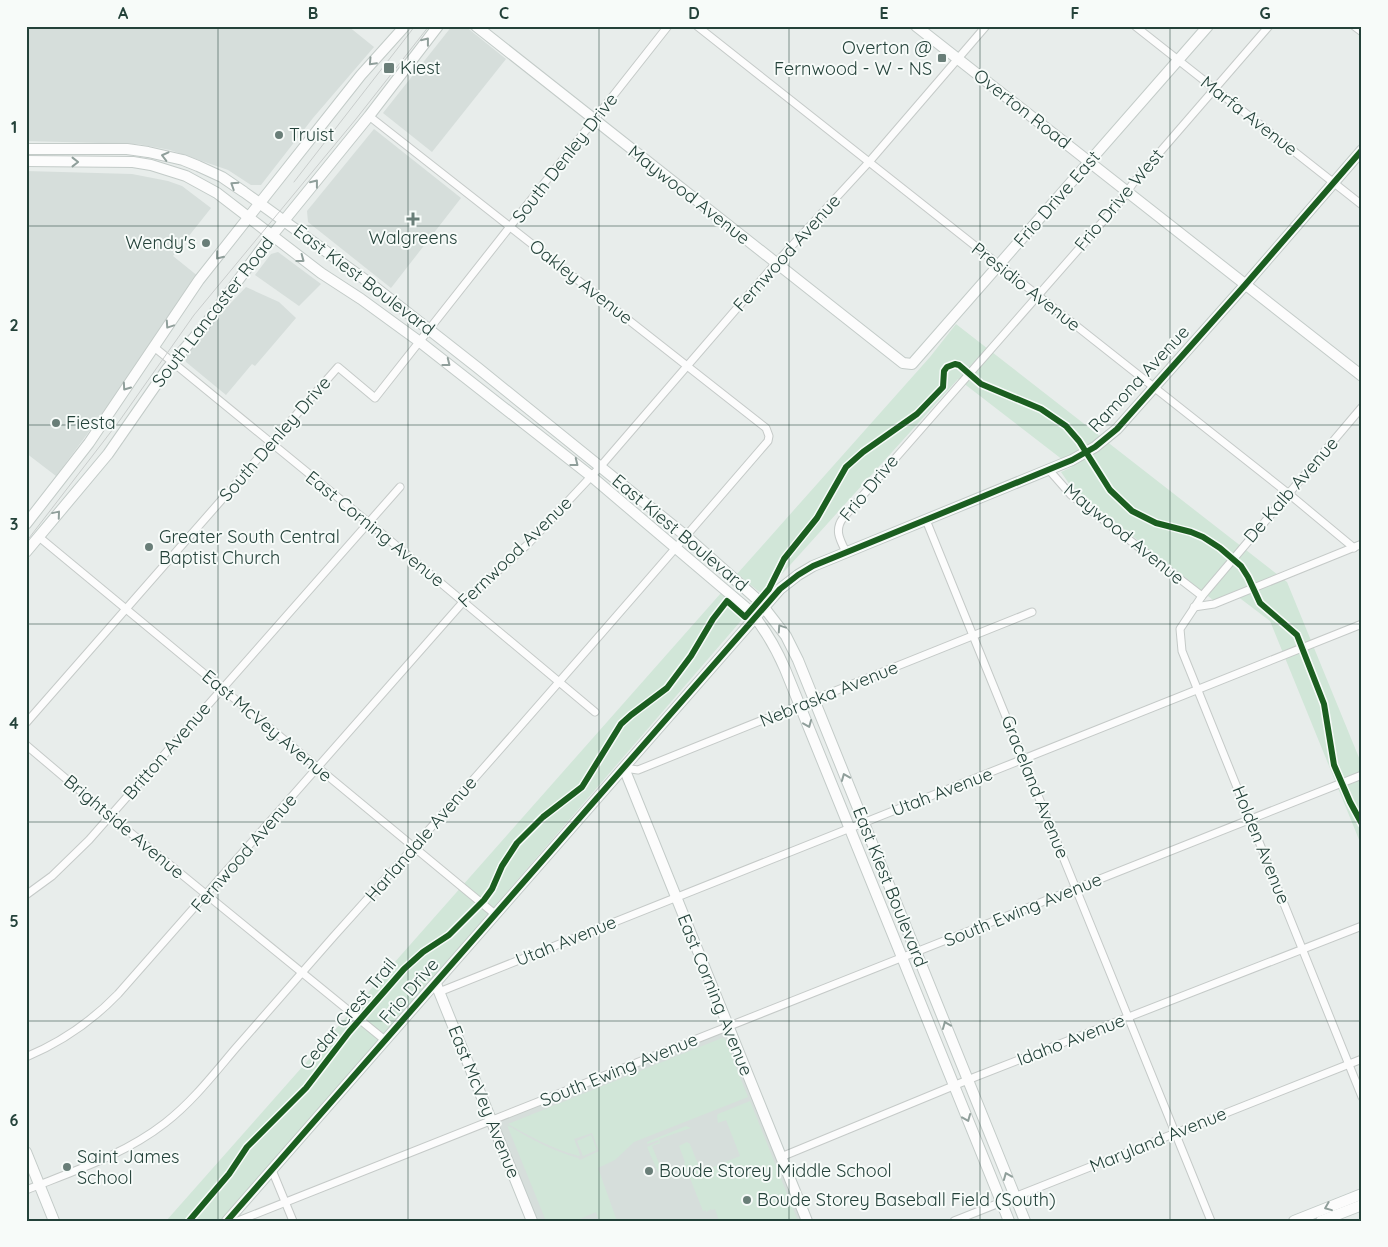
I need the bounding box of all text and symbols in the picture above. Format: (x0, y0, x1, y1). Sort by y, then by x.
text: A (118, 3, 129, 23)
text: B (308, 3, 318, 23)
text: C (499, 3, 509, 23)
text: D (688, 3, 700, 23)
text: E (879, 3, 889, 23)
text: F (1071, 3, 1080, 23)
text: G (1259, 3, 1271, 23)
place label: Overton @ Fernwood - W - NS (774, 36, 932, 80)
one-way arrow (420, 37, 429, 47)
marker: Overton @ Fernwood - W - NS (936, 52, 948, 64)
place label: Kiest (400, 56, 441, 79)
one-way arrow (369, 57, 378, 66)
marker: Kiest (382, 61, 396, 75)
street label: Overton Road (969, 63, 1076, 154)
street label: Marfa Avenue (1196, 71, 1302, 161)
street label: South Denley Drive (507, 88, 623, 227)
text: 1 (11, 117, 17, 137)
place label: Truist (289, 123, 334, 146)
marker: Truist (273, 129, 285, 141)
street label: Maywood Avenue (624, 140, 755, 249)
street label: Frio Drive West (1069, 144, 1168, 256)
street label: Frio Drive East (1008, 146, 1105, 252)
one-way arrow (161, 151, 170, 162)
one-way arrow (72, 157, 79, 167)
one-way arrow (310, 180, 318, 189)
one-way arrow (231, 182, 240, 192)
street label: Fernwood Avenue (728, 189, 845, 316)
marker: Walgreens (407, 213, 419, 225)
street label: East Kiest Boulevard (289, 219, 439, 340)
place label: Walgreens (368, 226, 458, 249)
place label: Wendy's (125, 231, 196, 254)
street label: South Lancaster Road (147, 232, 279, 392)
street label: Oakley Avenue (525, 234, 638, 329)
marker: Wendy's (200, 237, 212, 249)
street label: Presidio Avenue (967, 237, 1085, 336)
one-way arrow (216, 250, 224, 259)
one-way arrow (295, 253, 304, 261)
text: 2 (9, 315, 19, 335)
one-way arrow (166, 319, 175, 329)
street label: Ramona Avenue (1083, 320, 1194, 437)
one-way arrow (441, 357, 451, 366)
street label: South Denley Drive (214, 371, 335, 506)
one-way arrow (123, 381, 132, 391)
place label: Fiesta (66, 411, 116, 434)
marker: Fiesta (50, 417, 62, 429)
street label: De Kalb Avenue (1238, 432, 1343, 547)
street label: Frio Drive (834, 450, 903, 526)
one-way arrow (569, 458, 578, 466)
street label: East Corning Avenue (301, 465, 450, 592)
street label: East Kiest Boulevard (607, 469, 753, 596)
street label: Maywood Avenue (1059, 478, 1189, 589)
street label: Fernwood Avenue (453, 491, 577, 612)
one-way arrow (52, 511, 61, 520)
text: 3 (10, 514, 18, 534)
place label: Greater South Central Baptist Church (159, 525, 340, 569)
marker: Greater South Central Baptist Church (143, 541, 155, 553)
one-way arrow (778, 624, 787, 634)
street label: Nebraska Avenue (756, 655, 901, 732)
street label: East McVey Avenue (198, 664, 337, 787)
street label: Britton Avenue (118, 697, 215, 804)
street label: Graceland Avenue (996, 712, 1075, 862)
text: 4 (9, 713, 19, 733)
one-way arrow (801, 719, 812, 728)
street label: Utah Avenue (888, 762, 996, 821)
street label: Brightside Avenue (59, 770, 189, 884)
street label: Harlandale Avenue (360, 771, 481, 906)
one-way arrow (841, 773, 852, 782)
street label: Holden Avenue (1227, 782, 1296, 907)
street label: Fernwood Avenue (186, 788, 302, 917)
street label: East Kiest Boulevard (848, 803, 933, 970)
street label: South Ewing Avenue (941, 867, 1105, 952)
street label: Utah Avenue (512, 910, 620, 971)
text: 5 (9, 911, 19, 931)
street label: East Corning Avenue (672, 911, 758, 1079)
street label: Cedar Crest Trail (294, 953, 401, 1074)
street label: Frio Drive (374, 953, 444, 1028)
street label: Idaho Avenue (1014, 1008, 1128, 1071)
one-way arrow (941, 1021, 952, 1030)
street label: East McVey Avenue (443, 1022, 526, 1182)
street label: South Ewing Avenue (537, 1027, 701, 1112)
street label: Maryland Avenue (1086, 1102, 1230, 1178)
text: 6 (10, 1110, 19, 1130)
one-way arrow (961, 1113, 971, 1122)
place label: Saint James School (77, 1145, 180, 1189)
place label: Boude Storey Middle School (659, 1159, 892, 1182)
marker: Saint James School (61, 1161, 73, 1173)
marker: Boude Storey Middle School (643, 1165, 655, 1177)
one-way arrow (1002, 1172, 1012, 1180)
place label: Boude Storey Baseball Field (South) (757, 1188, 1056, 1211)
marker: Boude Storey Baseball Field (South) (741, 1194, 753, 1206)
one-way arrow (1324, 1201, 1333, 1211)

